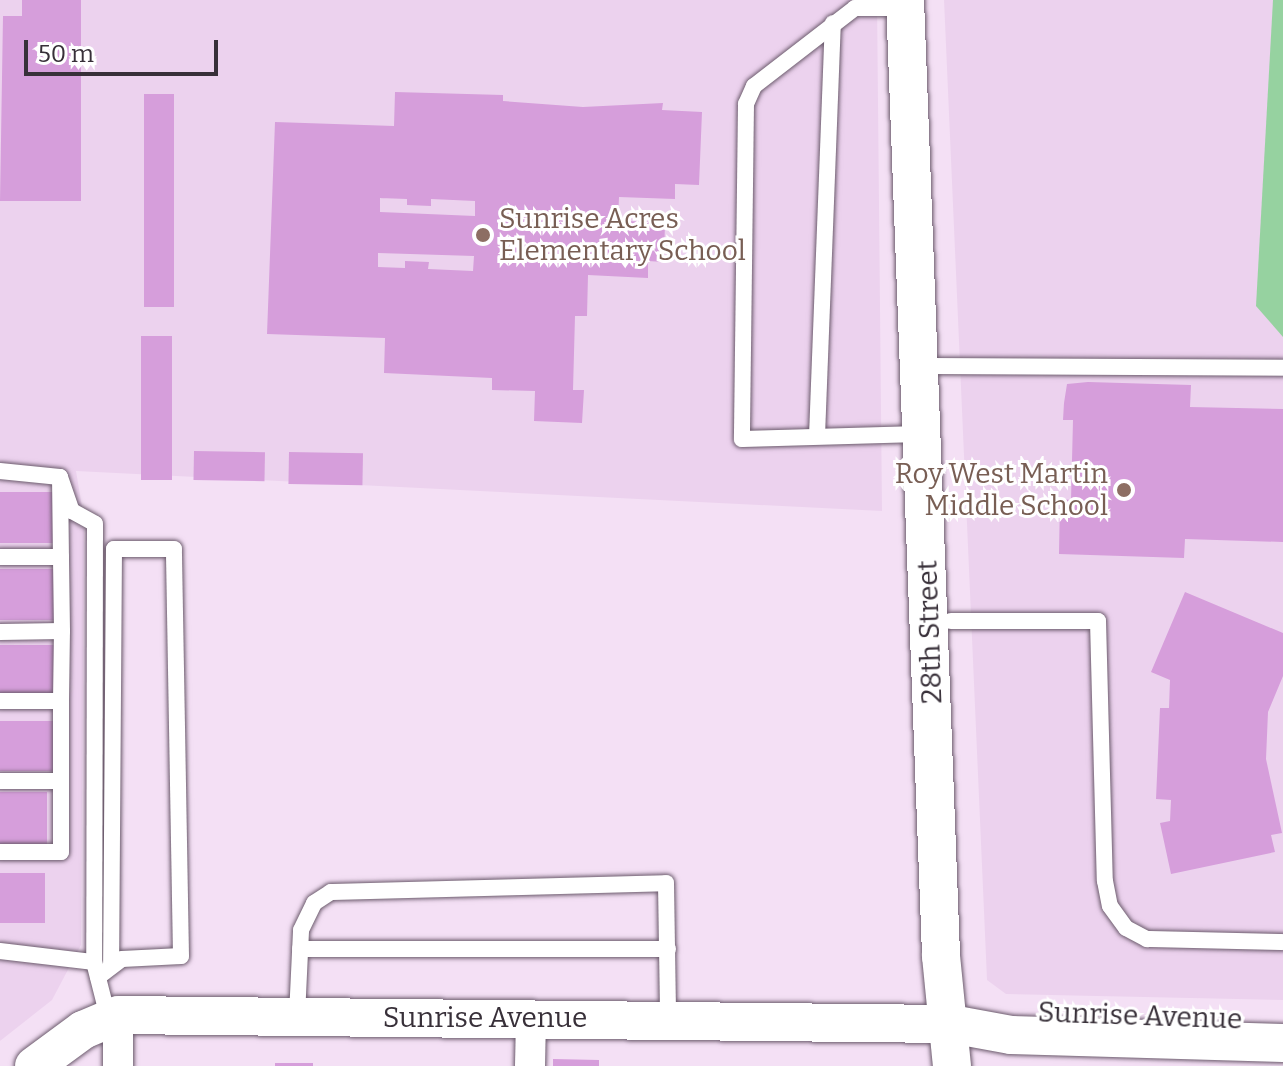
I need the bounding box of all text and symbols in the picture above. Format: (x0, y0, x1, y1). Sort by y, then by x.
scale bar (28, 24, 222, 74)
text: 50 m (38, 40, 94, 68)
place label: Sunrise Acres Elementary School (499, 202, 746, 268)
marker: Sunrise Acres Elementary School (474, 226, 492, 244)
place label: Roy West Martin Middle School (895, 457, 1108, 523)
marker: Roy West Martin Middle School (1115, 481, 1133, 499)
street label: 28th Street (911, 560, 949, 704)
street label: Sunrise Avenue (1037, 996, 1243, 1036)
street label: Sunrise Avenue (383, 1001, 587, 1035)

